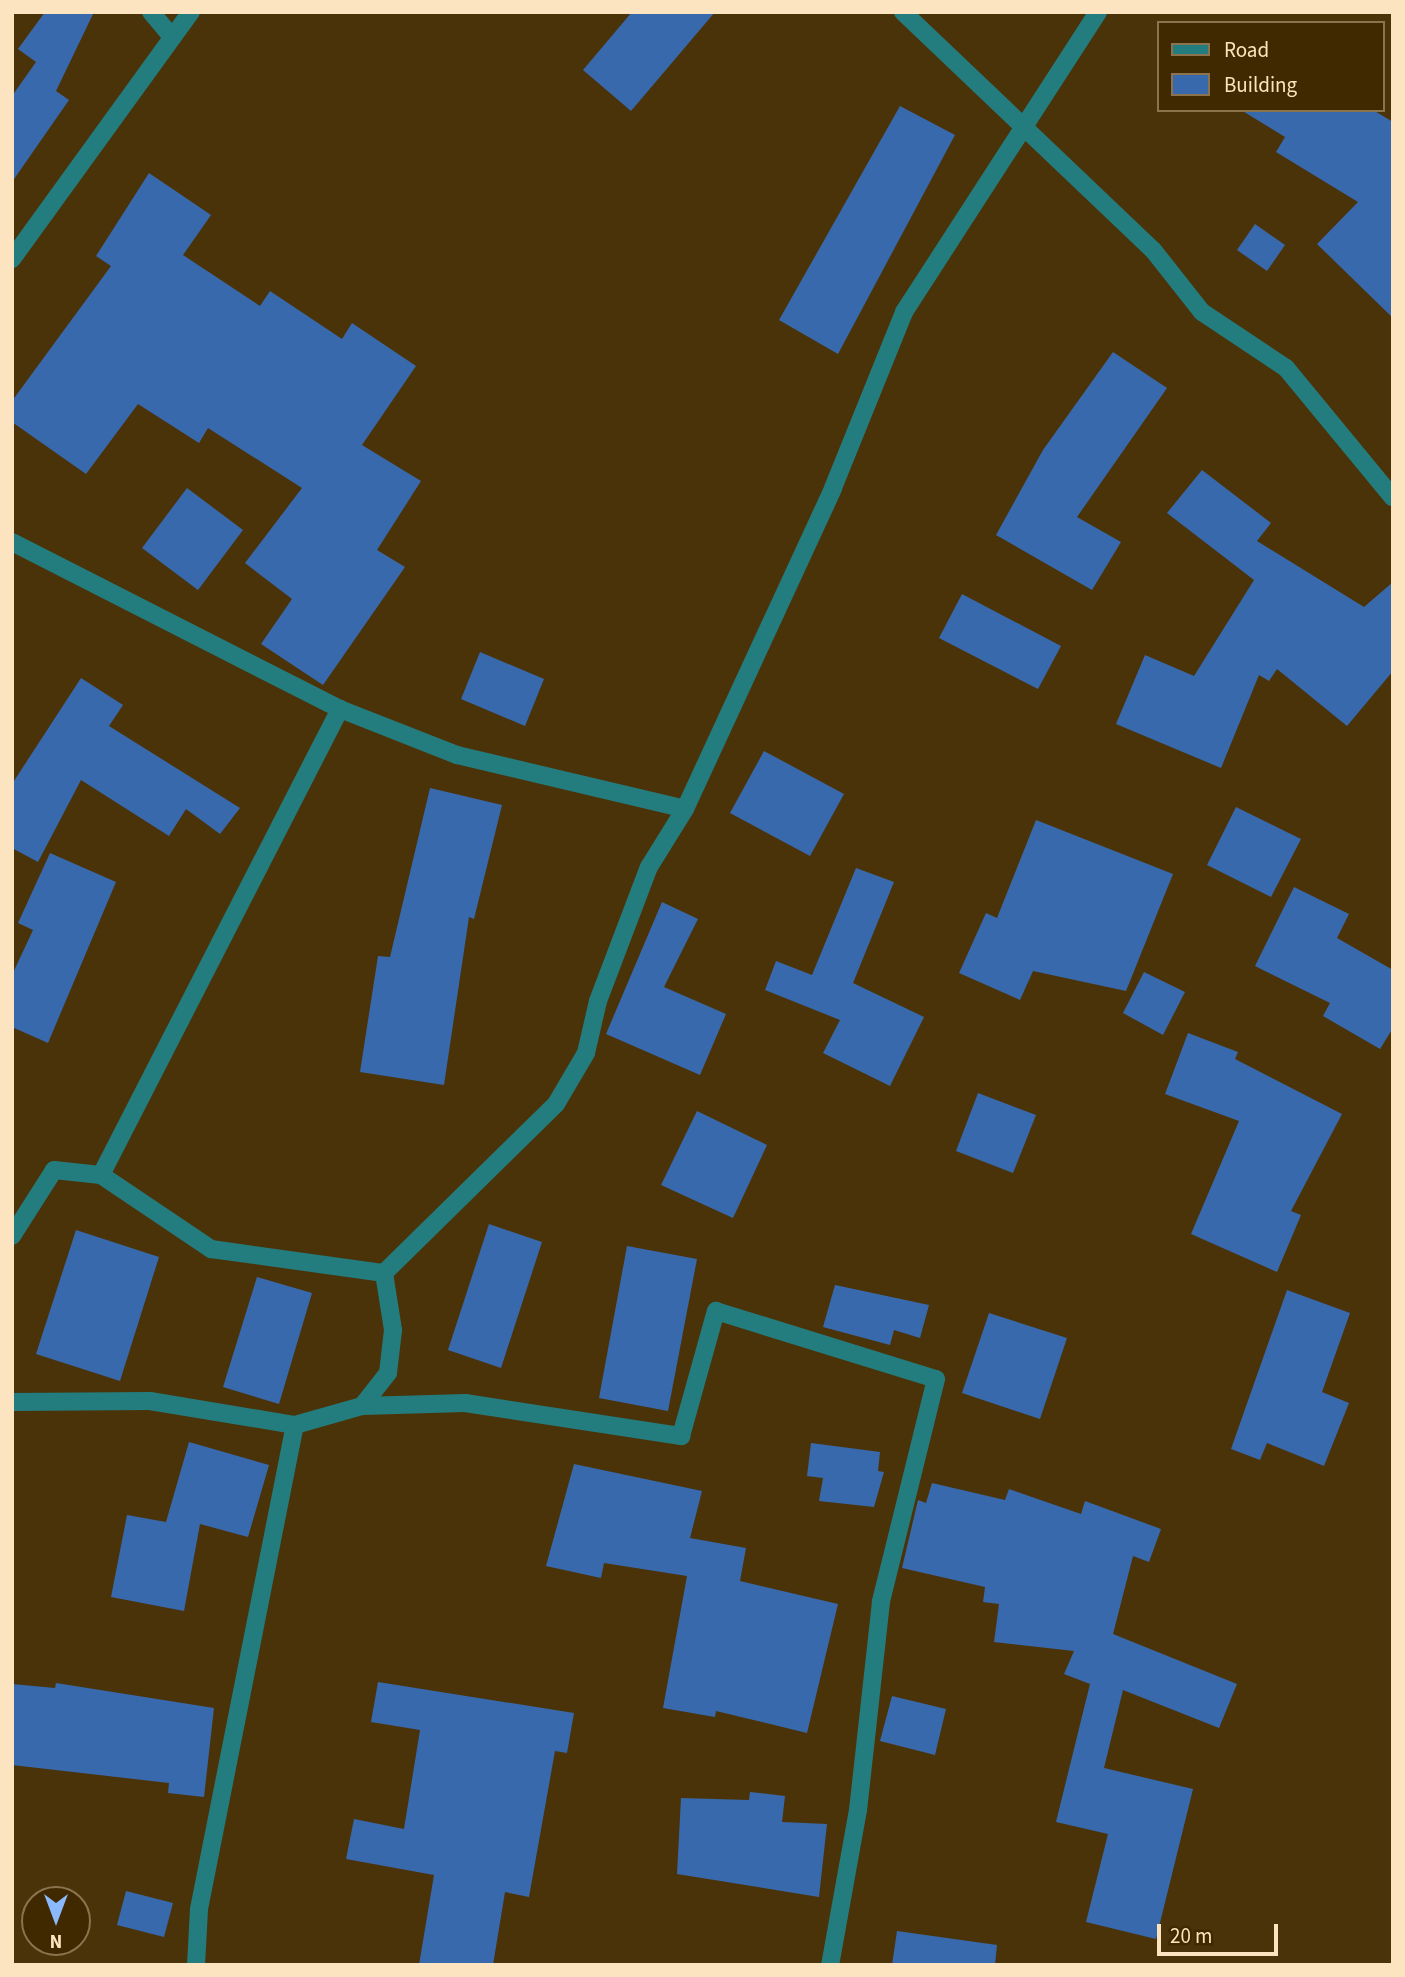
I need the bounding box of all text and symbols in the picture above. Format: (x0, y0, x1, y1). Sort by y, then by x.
legend (1156, 21, 1384, 112)
text: Road (1224, 35, 1269, 65)
text: Building (1224, 70, 1297, 100)
north arrow (21, 1886, 91, 1956)
scale bar (1160, 1910, 1281, 1954)
text: 20 m (1170, 1921, 1212, 1951)
text: N (50, 1927, 62, 1954)

